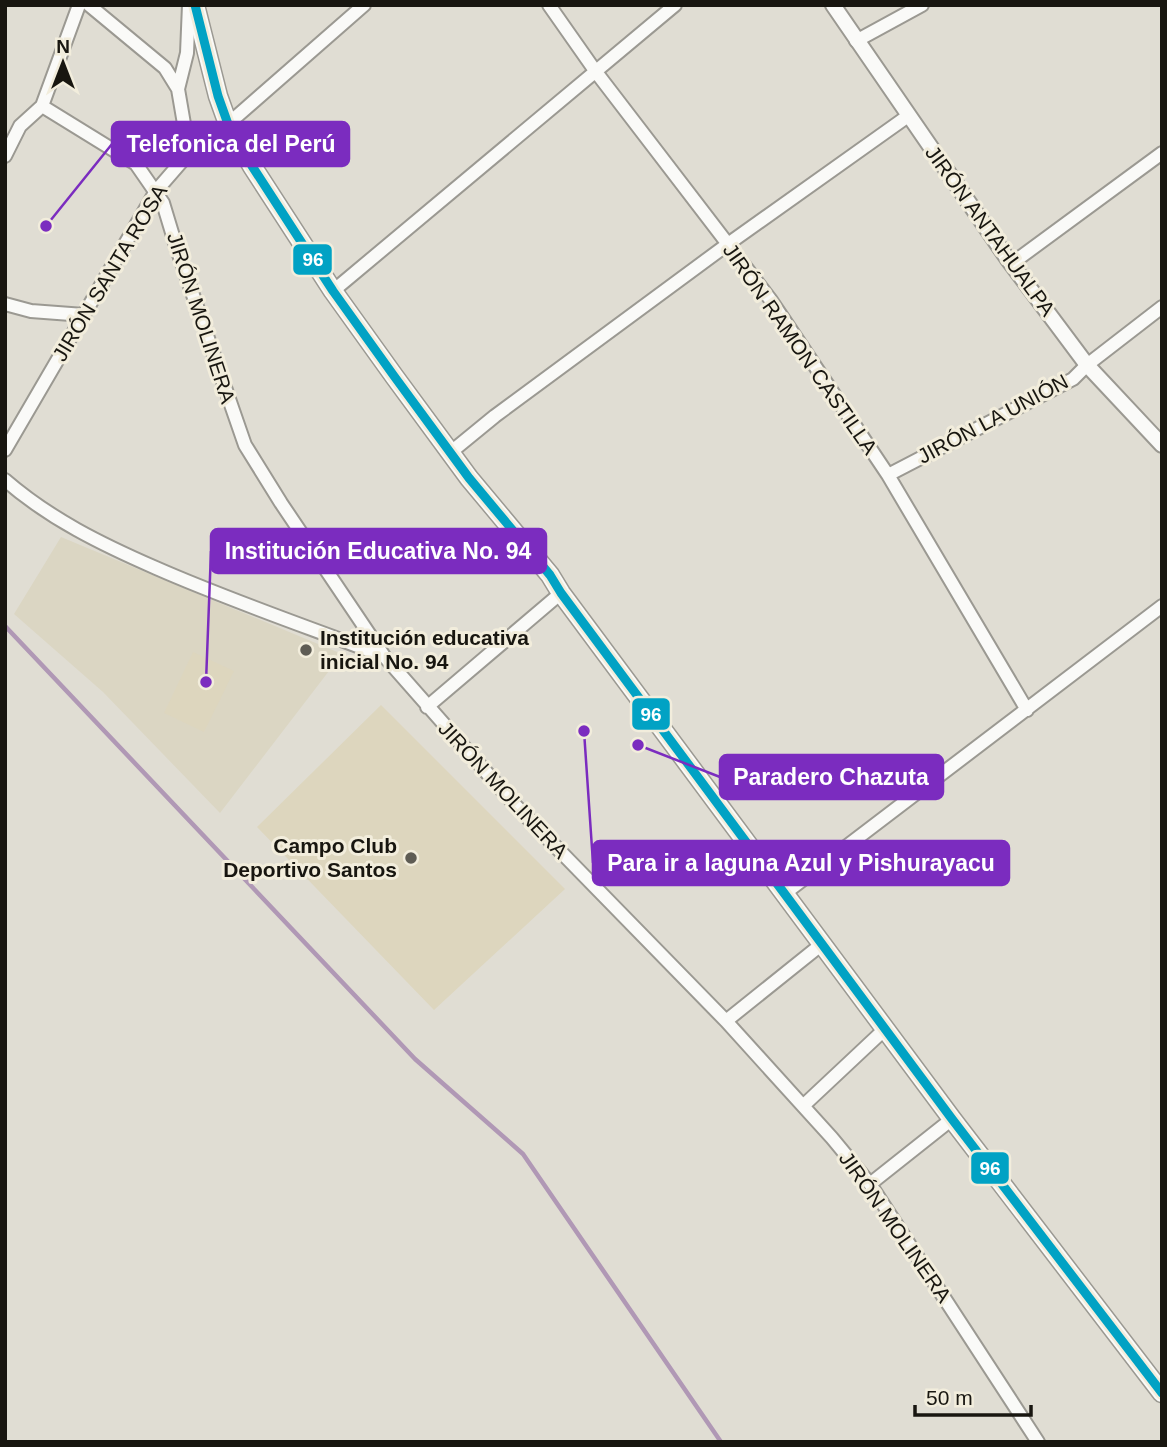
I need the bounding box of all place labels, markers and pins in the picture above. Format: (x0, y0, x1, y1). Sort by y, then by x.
callout: Telefonica del Perú (112, 122, 349, 166)
callout: Institución Educativa No. 94 (211, 529, 546, 573)
place label: Institución educativa inicial No. 94 (320, 626, 529, 673)
marker: Institución educativa inicial No. 94 (298, 642, 314, 658)
callout: Paradero Chazuta (720, 755, 943, 799)
place label: Campo Club Deportivo Santos (223, 834, 397, 881)
callout: Para ir a laguna Azul y Pishurayacu (593, 841, 1009, 885)
marker: Campo Club Deportivo Santos (403, 850, 419, 866)

